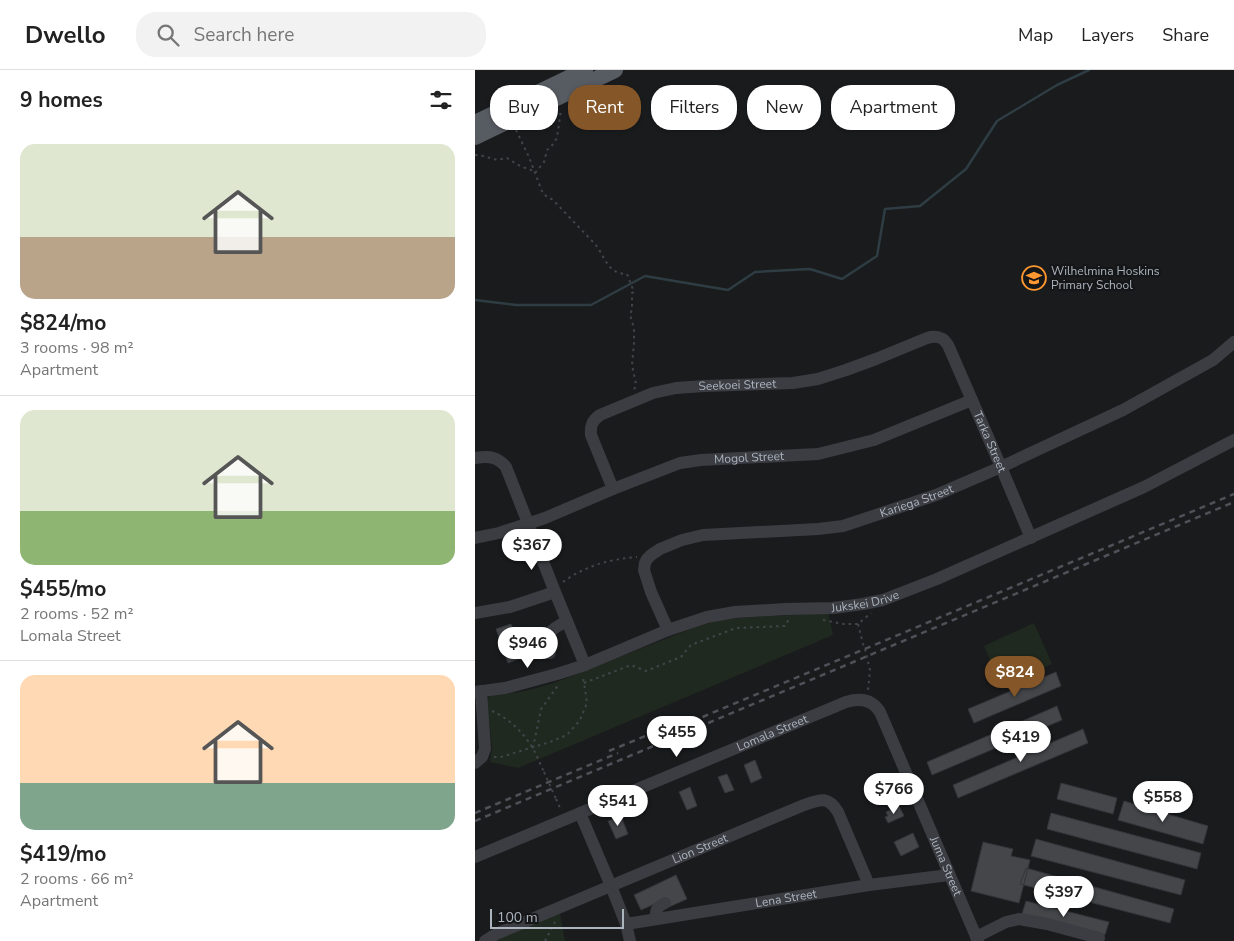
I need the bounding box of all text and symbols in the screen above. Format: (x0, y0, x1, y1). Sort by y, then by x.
search box (136, 12, 486, 57)
text: Dwello (25, 19, 106, 51)
icon: search (154, 21, 182, 49)
text: Search here (194, 22, 294, 48)
text: Map (1018, 23, 1053, 47)
text: Layers (1081, 23, 1134, 47)
text: Share (1162, 23, 1209, 47)
chip: Buy (490, 85, 558, 130)
chip: Rent (568, 85, 641, 130)
chip: Filters (651, 85, 737, 130)
chip: New (747, 85, 821, 130)
chip: Apartment (831, 85, 955, 130)
text: 9 homes (20, 86, 103, 114)
icon: filters (427, 86, 455, 114)
icon: home (193, 177, 283, 267)
place label: Wilhelmina Hoskins Primary School (1051, 263, 1160, 293)
school or university icon: Wilhelmina Hoskins Primary School (1021, 265, 1047, 291)
text: $824/mo (20, 309, 106, 337)
text: 3 rooms · 98 m² (20, 337, 133, 359)
text: Apartment (20, 359, 98, 381)
street label: Seekoei Street (698, 376, 777, 394)
street label: Tarka Street (970, 409, 1011, 475)
icon: home (193, 442, 283, 532)
street label: Mogol Street (714, 448, 785, 467)
street label: Kariega Street (878, 480, 956, 521)
pin: $367 (502, 528, 562, 571)
text: $367 (513, 534, 551, 556)
text: $455/mo (20, 575, 106, 603)
street label: Jukskei Drive (829, 587, 901, 616)
text: 2 rooms · 52 m² (20, 603, 133, 625)
text: Lomala Street (20, 625, 121, 647)
pin: $946 (498, 626, 558, 669)
text: $946 (509, 632, 547, 654)
pin: $824 (985, 656, 1045, 698)
text: $824 (996, 661, 1034, 683)
icon: home (193, 707, 283, 797)
street label: Lomala Street (734, 711, 811, 755)
pin: $455 (647, 716, 707, 758)
pin: $419 (991, 720, 1051, 763)
text: $455 (658, 721, 696, 743)
text: $419 (1002, 726, 1040, 748)
pin: $766 (864, 772, 924, 815)
text: $766 (875, 778, 913, 800)
pin: $558 (1133, 780, 1193, 823)
pin: $541 (588, 784, 648, 827)
text: $558 (1144, 786, 1182, 808)
text: $541 (599, 790, 637, 812)
street label: Lion Street (670, 830, 731, 867)
street label: Juma Street (926, 833, 966, 899)
text: $419/mo (20, 840, 106, 868)
text: 2 rooms · 66 m² (20, 868, 133, 890)
pin: $397 (1034, 876, 1094, 918)
text: $397 (1045, 881, 1083, 903)
street label: Lena Street (754, 885, 819, 911)
text: Apartment (20, 890, 98, 912)
scale bar (490, 906, 624, 929)
text: 100 m (497, 908, 538, 927)

